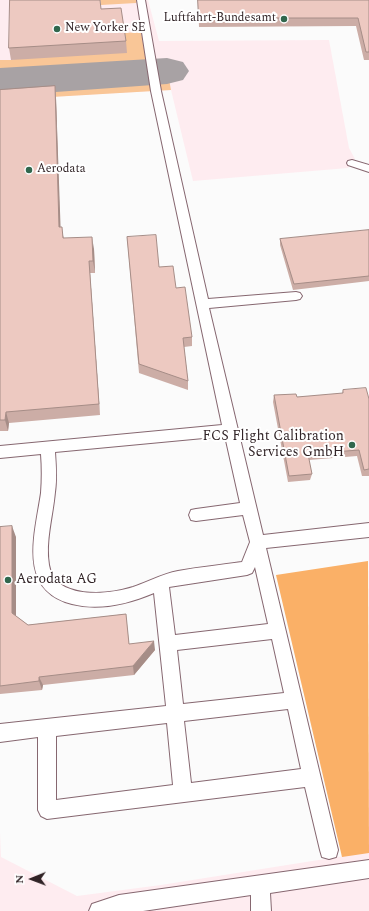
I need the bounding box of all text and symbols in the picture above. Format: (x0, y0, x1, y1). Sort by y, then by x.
place label: Luftfahrt-Bundesamt (163, 12, 276, 26)
marker: Luftfahrt-Bundesamt (279, 14, 289, 24)
place label: New Yorker SE (65, 22, 146, 36)
marker: New Yorker SE (52, 24, 62, 34)
place label: Aerodata (37, 163, 86, 177)
marker: Aerodata (24, 165, 34, 175)
place label: FCS Flight Calibration Services GmbH (203, 429, 344, 462)
marker: FCS Flight Calibration Services GmbH (347, 440, 357, 450)
place label: Aerodata AG (16, 572, 97, 588)
marker: Aerodata AG (3, 575, 13, 585)
north arrow (12, 859, 52, 899)
text: N (11, 875, 28, 884)

